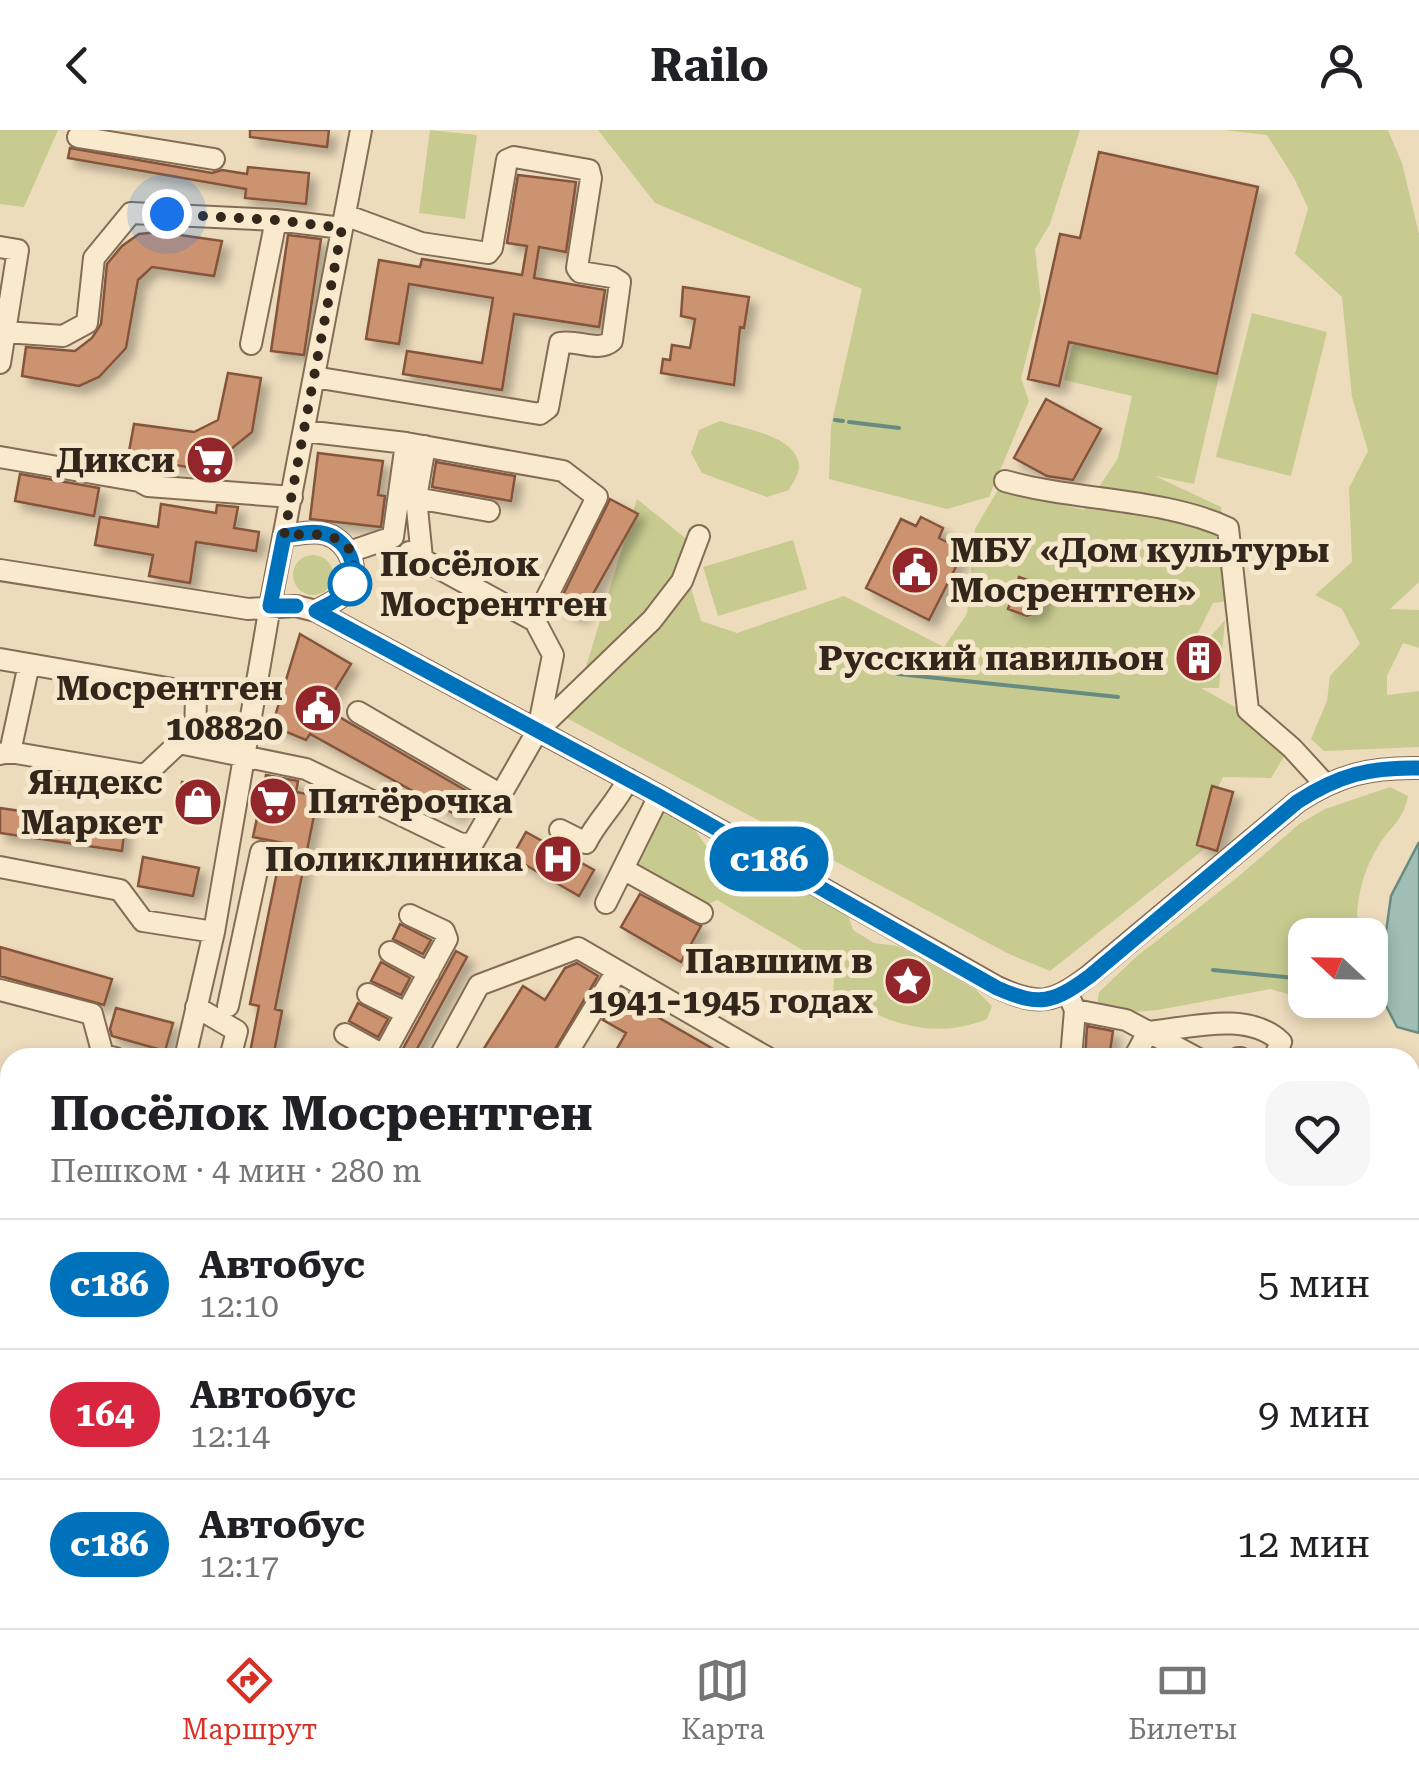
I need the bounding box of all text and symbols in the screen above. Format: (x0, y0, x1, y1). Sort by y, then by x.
icon: back (50, 38, 105, 93)
icon: person (1314, 38, 1369, 93)
text: Railo (650, 39, 769, 92)
your location (142, 189, 192, 239)
supermarket icon: Дикси (184, 434, 236, 486)
place label: Дикси (56, 440, 175, 481)
place label: МБУ «Дом культуры Мосрентген» (950, 530, 1330, 611)
place label: Посёлок Мосрентген (380, 544, 607, 625)
public building icon: МБУ «Дом культуры Мосрентген» (889, 544, 941, 596)
marker: Посёлок Мосрентген (329, 563, 371, 605)
building icon: Русский павильон (1173, 632, 1225, 684)
place label: Русский павильон (818, 638, 1164, 679)
place label: Мосрентген 108820 (56, 668, 283, 749)
public building icon: Мосрентген 108820 (292, 682, 344, 734)
place label: Яндекс Маркет (21, 762, 163, 843)
supermarket icon: Пятёрочка (247, 775, 299, 827)
shop icon: Яндекс Маркет (172, 776, 224, 828)
place label: Пятёрочка (308, 781, 513, 822)
line badge: с186 (699, 826, 839, 892)
hospital icon: Поликлиника (532, 833, 584, 885)
place label: Поликлиника (265, 839, 523, 880)
text: с186 (730, 839, 808, 880)
north arrow (1288, 918, 1388, 1018)
map controls (1288, 918, 1388, 1018)
place label: Павшим в 1941-1945 годах (587, 941, 873, 1022)
place icon: Павшим в 1941-1945 годах (882, 955, 934, 1007)
button: heart (1265, 1081, 1370, 1186)
text: Посёлок Мосрентген (50, 1086, 593, 1142)
text: Пешком · 4 мин · 280 m (50, 1152, 422, 1190)
text: Автобус (199, 1243, 365, 1287)
text: 5 мин (1258, 1262, 1370, 1306)
text: с186 (70, 1264, 149, 1305)
text: 12:10 (199, 1287, 279, 1325)
text: Автобус (190, 1373, 356, 1417)
text: 9 мин (1258, 1392, 1370, 1436)
text: 164 (76, 1394, 134, 1435)
text: 12:14 (190, 1417, 270, 1455)
text: Автобус (199, 1503, 365, 1547)
text: 12 мин (1237, 1522, 1370, 1566)
text: с186 (70, 1524, 149, 1565)
text: 12:17 (199, 1547, 279, 1585)
tab: Маршрут (182, 1653, 317, 1746)
tab: Карта (681, 1653, 765, 1746)
tab: Билеты (1128, 1653, 1237, 1746)

